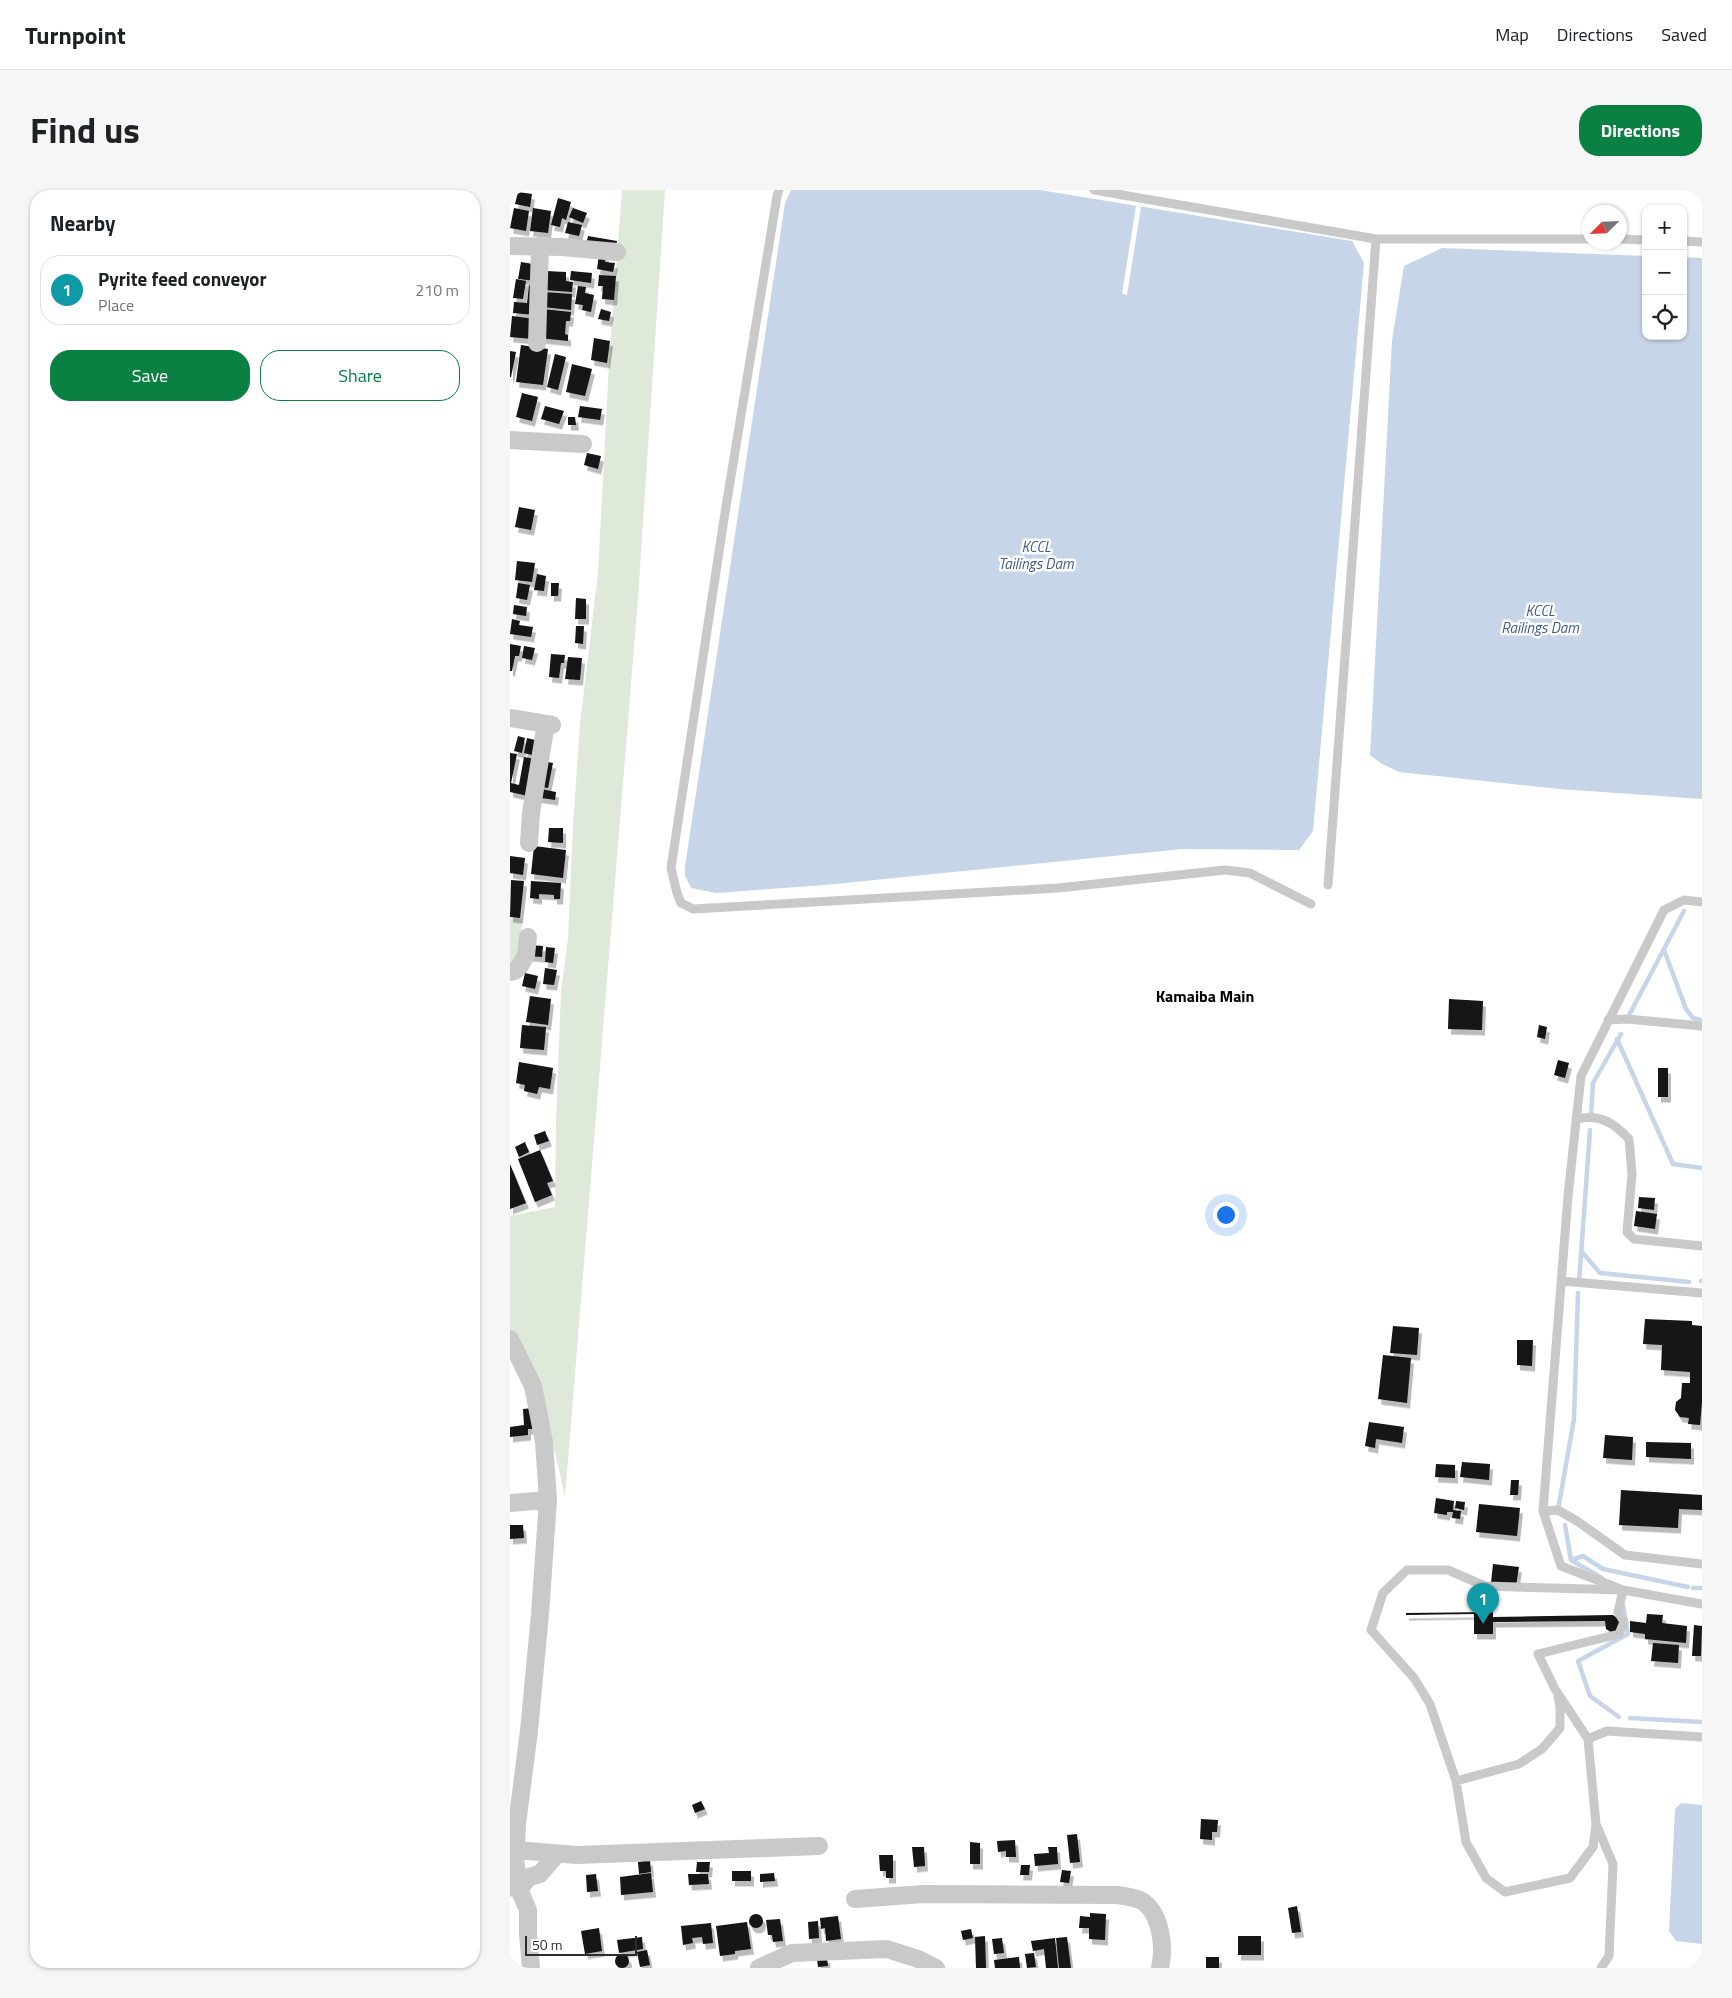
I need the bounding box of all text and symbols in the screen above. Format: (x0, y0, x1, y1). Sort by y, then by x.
text: Turnpoint (25, 17, 126, 53)
text: Map (1495, 21, 1529, 48)
text: Directions (1557, 21, 1633, 48)
text: Saved (1661, 21, 1707, 48)
text: Find us (30, 103, 140, 157)
button: Directions (1579, 105, 1702, 156)
north arrow (1582, 205, 1627, 250)
map controls (1642, 205, 1687, 340)
button: + (1642, 205, 1687, 250)
text: Nearby (50, 207, 115, 239)
button: − (1642, 250, 1687, 295)
text: Pyrite feed conveyor (98, 264, 266, 293)
text: 1 (63, 278, 71, 302)
text: 210 m (415, 278, 459, 302)
text: Place (98, 293, 134, 317)
button: locate (1642, 295, 1687, 340)
button: Save (50, 350, 250, 401)
button: Share (260, 350, 460, 401)
water label: KCCL Tailings Dam (998, 535, 1074, 575)
water label: KCCL Railings Dam (1501, 599, 1579, 639)
district label: Kamaiba Main (1156, 984, 1254, 1008)
your location (1213, 1202, 1239, 1228)
pin: 1 (1467, 1583, 1499, 1624)
scale bar (525, 1933, 638, 1956)
text: 50 m (532, 1934, 562, 1955)

